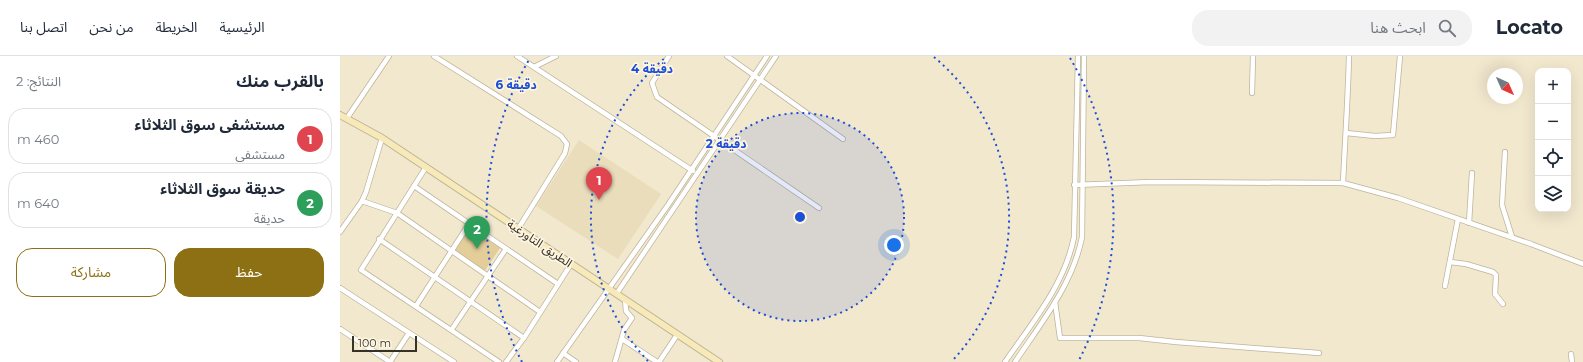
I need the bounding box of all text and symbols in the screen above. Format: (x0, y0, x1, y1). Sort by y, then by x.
search box (1192, 10, 1472, 46)
text: Locato (1496, 16, 1563, 39)
icon: search (1436, 17, 1458, 39)
text: اتصل بنا (20, 18, 67, 36)
text: من نحن (89, 18, 134, 36)
text: الخريطة (156, 18, 197, 36)
text: الرئيسية (219, 18, 264, 36)
text: ابحث هنا (1370, 18, 1426, 37)
text: 4 دقيقة (631, 61, 673, 76)
north arrow (1487, 68, 1523, 104)
map controls (1535, 68, 1571, 212)
button: + (1535, 68, 1571, 104)
text: بالقرب منك (236, 71, 324, 91)
text: النتائج: 2 (16, 73, 61, 89)
text: 6 دقيقة (495, 77, 537, 92)
button: − (1535, 104, 1571, 140)
text: مستشفى سوق الثلاثاء (134, 115, 285, 134)
text: 460 m (17, 131, 59, 147)
text: 1 (307, 131, 313, 147)
text: 2 دقيقة (706, 136, 746, 151)
button: locate (1535, 140, 1571, 176)
text: مستشفى (235, 146, 285, 162)
pin: 1 (586, 167, 612, 200)
button: layers (1535, 176, 1571, 212)
text: حديقة سوق الثلاثاء (160, 179, 285, 198)
text: 640 m (17, 195, 59, 211)
text: 2 (306, 195, 314, 211)
text: حديقة (254, 210, 285, 226)
centre of rings (793, 210, 807, 224)
pin: 2 (464, 216, 490, 249)
street label: الطريق التاورغية (504, 216, 575, 271)
your location (884, 235, 904, 255)
button: مشاركة (16, 248, 166, 297)
button: حفظ (174, 248, 324, 297)
scale bar (352, 334, 417, 353)
text: 100 m (358, 336, 391, 350)

